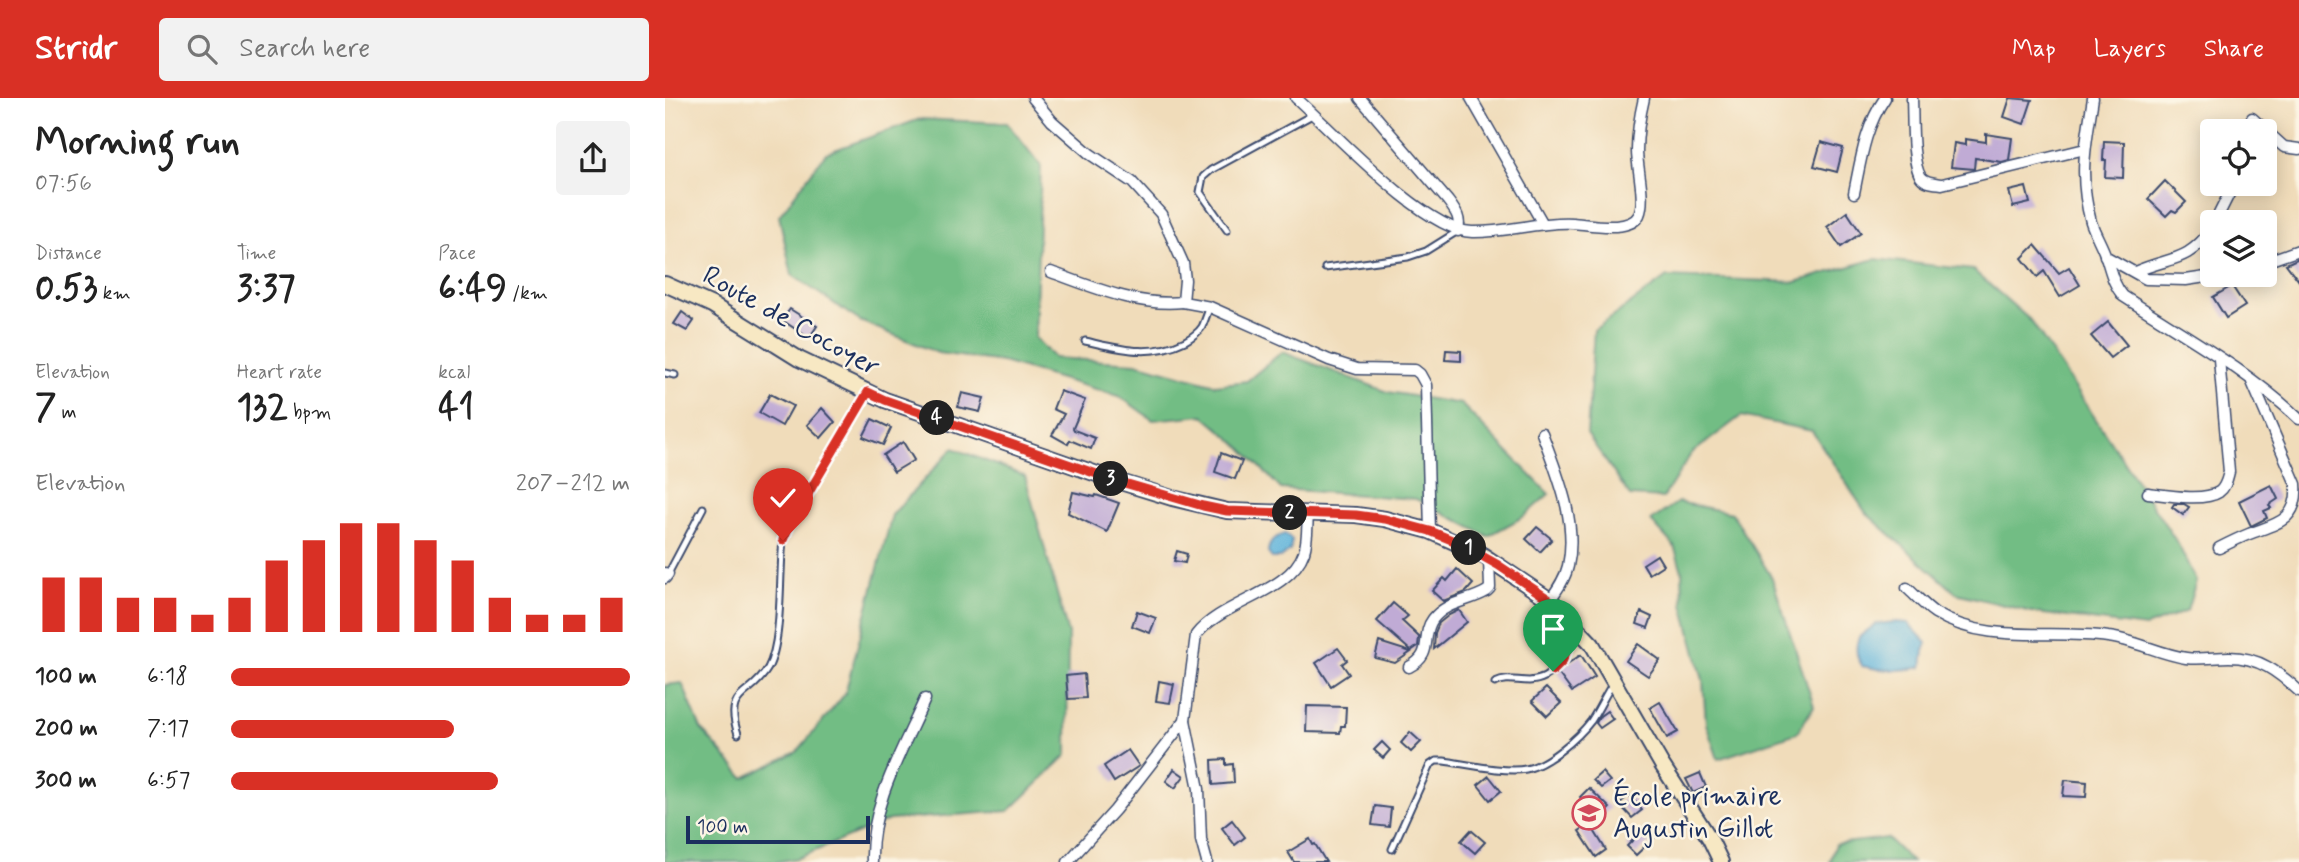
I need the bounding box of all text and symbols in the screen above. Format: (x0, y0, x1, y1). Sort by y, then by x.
search box (159, 18, 649, 81)
text: Stridr (35, 27, 117, 71)
icon: search (183, 30, 221, 68)
text: Search here (239, 32, 370, 66)
text: Map (2012, 34, 2056, 65)
text: Layers (2094, 34, 2166, 65)
text: Share (2204, 34, 2264, 65)
text: Morning run (35, 118, 240, 167)
map controls (2200, 119, 2277, 287)
button: locate (2200, 119, 2277, 196)
button: share (556, 121, 630, 195)
text: 07:56 (35, 169, 92, 199)
button: layers (2200, 210, 2277, 287)
text: Distance (35, 241, 102, 266)
text: Time (237, 241, 276, 266)
text: Pace (438, 241, 476, 266)
street label: Route de Cocoyer (695, 258, 887, 386)
text: 0.53 (35, 266, 98, 312)
text: 3:37 (237, 266, 295, 312)
text: 6:49 (438, 266, 507, 312)
text: km (98, 281, 131, 306)
text: /km (507, 281, 548, 306)
text: Elevation (35, 360, 110, 385)
text: Heart rate (237, 360, 322, 385)
text: kcal (438, 360, 470, 385)
text: 7 (35, 385, 56, 431)
text: 132 (237, 385, 288, 431)
text: 41 (438, 385, 474, 431)
text: m (56, 400, 77, 425)
text: bpm (288, 400, 331, 425)
pin: 4 (919, 400, 955, 436)
text: 4 (931, 405, 942, 430)
pin: 3 (1093, 462, 1129, 496)
text: 3 (1106, 466, 1115, 491)
pin (753, 468, 813, 540)
text: Elevation (35, 469, 126, 499)
text: 207–212 m (516, 469, 630, 499)
icon: check (764, 479, 802, 517)
pin: 2 (1273, 496, 1307, 530)
text: 2 (1285, 500, 1294, 525)
pin: 1 (1451, 531, 1487, 566)
text: 1 (1464, 535, 1473, 560)
pin (1523, 599, 1583, 671)
icon: arrive (1534, 610, 1572, 648)
text: 100 m (35, 662, 97, 692)
text: 6:18 (147, 662, 188, 692)
text: 200 m (35, 714, 98, 744)
text: 7:17 (147, 714, 189, 744)
text: 300 m (35, 766, 97, 796)
text: 6:57 (147, 766, 190, 796)
place label: École primaire Augustin Gillot (1613, 777, 1782, 848)
school or university icon: École primaire Augustin Gillot (1570, 794, 1608, 832)
scale bar (686, 813, 870, 845)
text: 100 m (697, 815, 748, 840)

